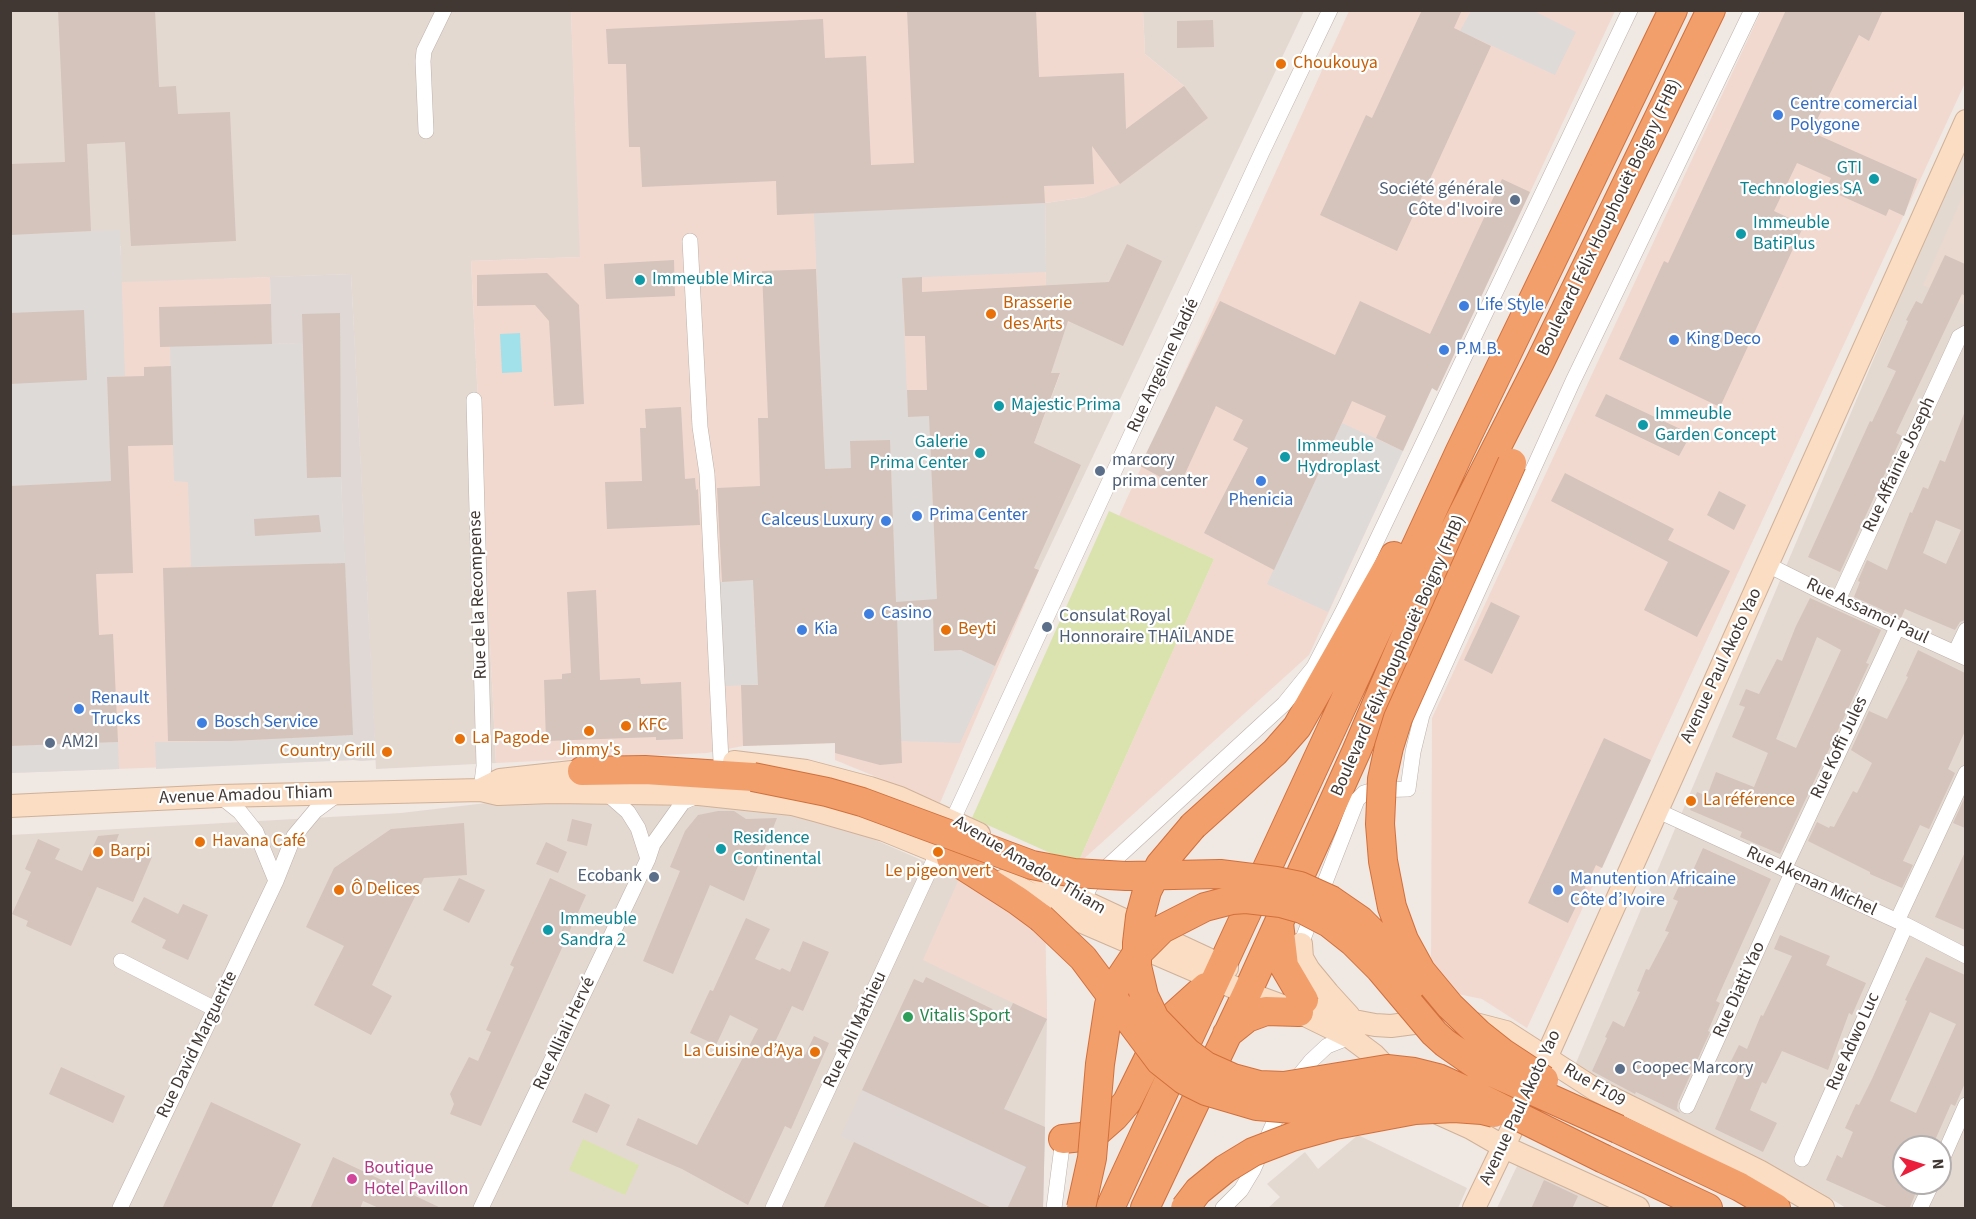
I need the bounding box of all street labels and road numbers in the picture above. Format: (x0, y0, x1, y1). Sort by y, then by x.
street label: Boulevard Félix Houphouët Boigny (FHB) (1533, 76, 1687, 360)
street label: Rue Angeline Nadié (1123, 296, 1205, 436)
street label: Rue Affainie Joseph (1859, 394, 1941, 536)
street label: Rue de la Recompense (465, 510, 493, 680)
street label: Boulevard Félix Houphouët Boigny (FHB) (1327, 512, 1471, 800)
street label: Rue Assamoi Paul (1802, 574, 1932, 650)
street label: Avenue Paul Akoto Yao (1677, 585, 1767, 747)
street label: Rue Koffi Jules (1807, 693, 1873, 803)
street label: Avenue Amadou Thiam (159, 782, 333, 810)
street label: Avenue Amadou Thiam (949, 812, 1109, 920)
street label: Rue Akenan Michel (1742, 842, 1880, 922)
street label: Rue Diatti Yao (1709, 939, 1771, 1041)
street label: Rue David Marguerite (153, 968, 243, 1122)
street label: Rue Abli Mathieu (820, 968, 892, 1092)
street label: Rue Alliali Hervé (529, 974, 601, 1094)
street label: Rue Adwo Luc (1823, 990, 1885, 1094)
street label: Avenue Paul Akoto Yao (1476, 1027, 1566, 1189)
street label: Rue F109 (1559, 1060, 1629, 1112)

